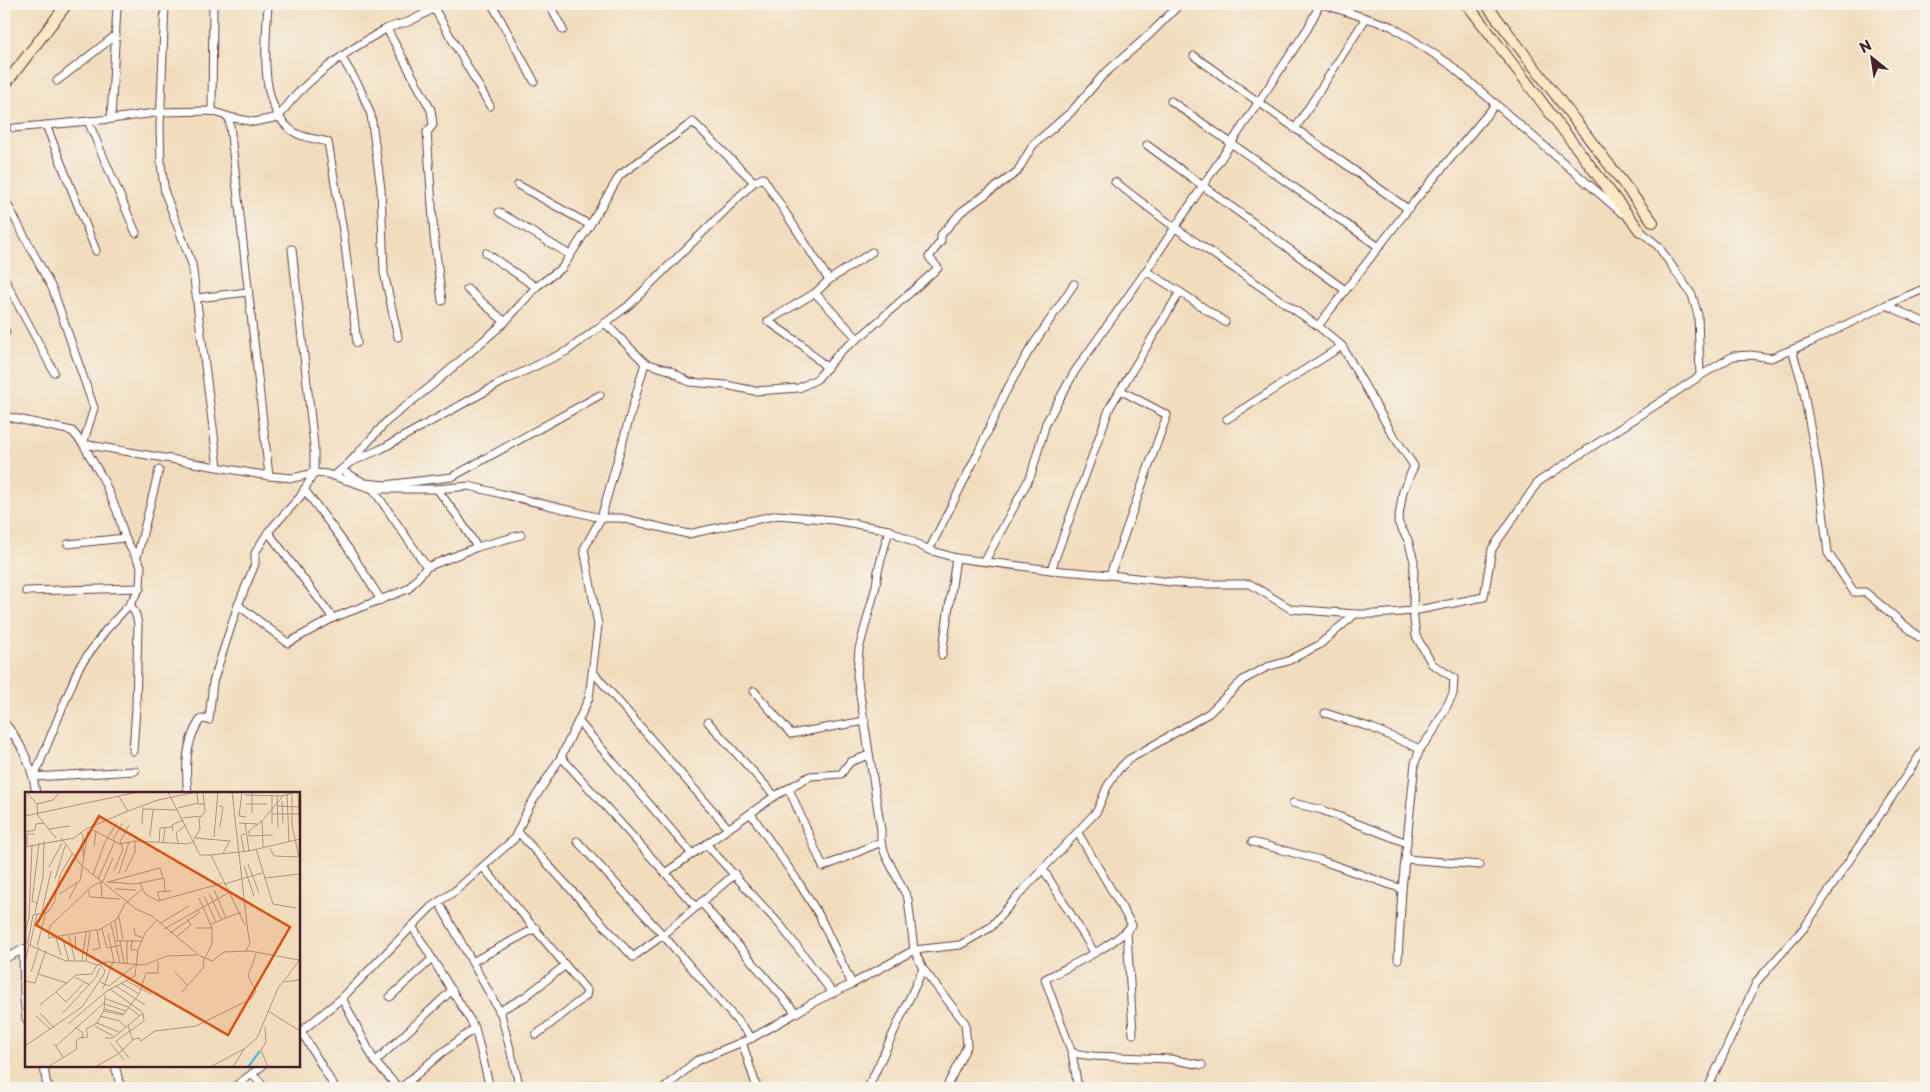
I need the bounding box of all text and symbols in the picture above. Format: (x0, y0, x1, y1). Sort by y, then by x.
north arrow (1848, 32, 1898, 82)
text: N (1855, 34, 1875, 58)
inset map (25, 792, 300, 1067)

